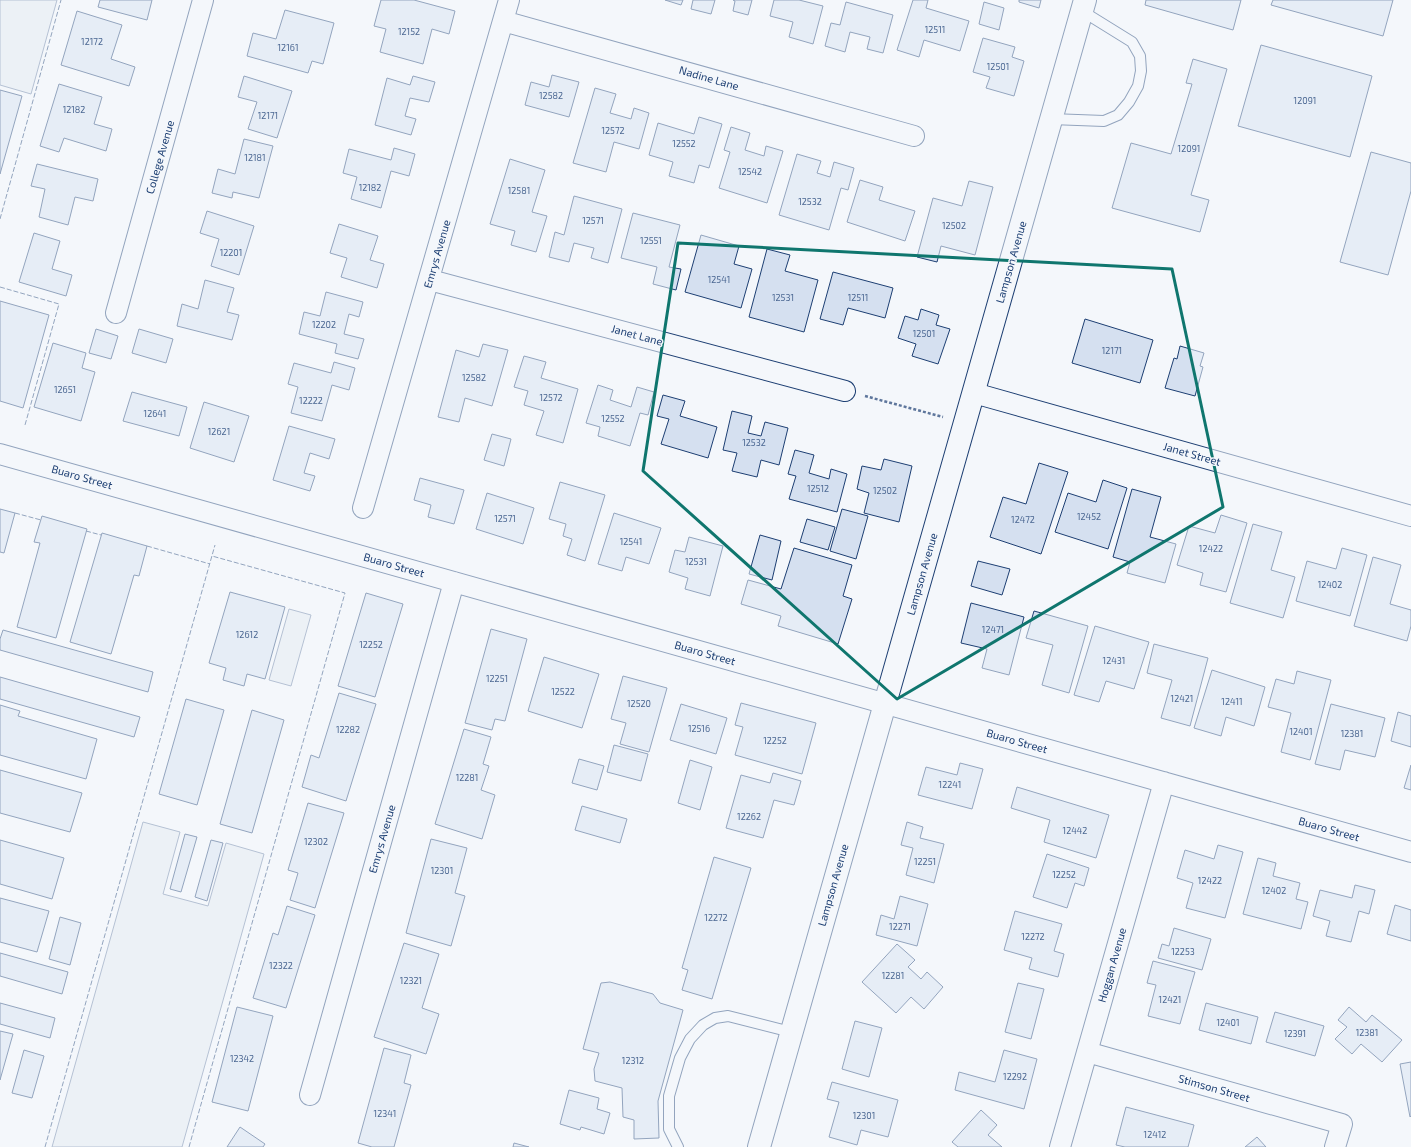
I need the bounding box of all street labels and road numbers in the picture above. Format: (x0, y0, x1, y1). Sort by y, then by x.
street label: Nadine Lane (678, 63, 741, 92)
street label: College Avenue (143, 118, 176, 195)
street label: Emrys Avenue (421, 218, 453, 290)
street label: Lampson Avenue (993, 219, 1029, 305)
street label: Janet Lane (610, 321, 664, 348)
street label: Janet Street (1162, 439, 1222, 468)
street label: Buaro Street (50, 462, 114, 491)
street label: Lampson Avenue (904, 531, 940, 617)
street label: Buaro Street (362, 550, 426, 579)
street label: Buaro Street (673, 638, 737, 667)
street label: Buaro Street (985, 726, 1049, 755)
street label: Emrys Avenue (366, 803, 398, 875)
street label: Buaro Street (1297, 814, 1361, 843)
street label: Lampson Avenue (815, 842, 851, 928)
street label: Hoggan Avenue (1095, 926, 1128, 1004)
street label: Stimson Street (1177, 1071, 1251, 1104)

